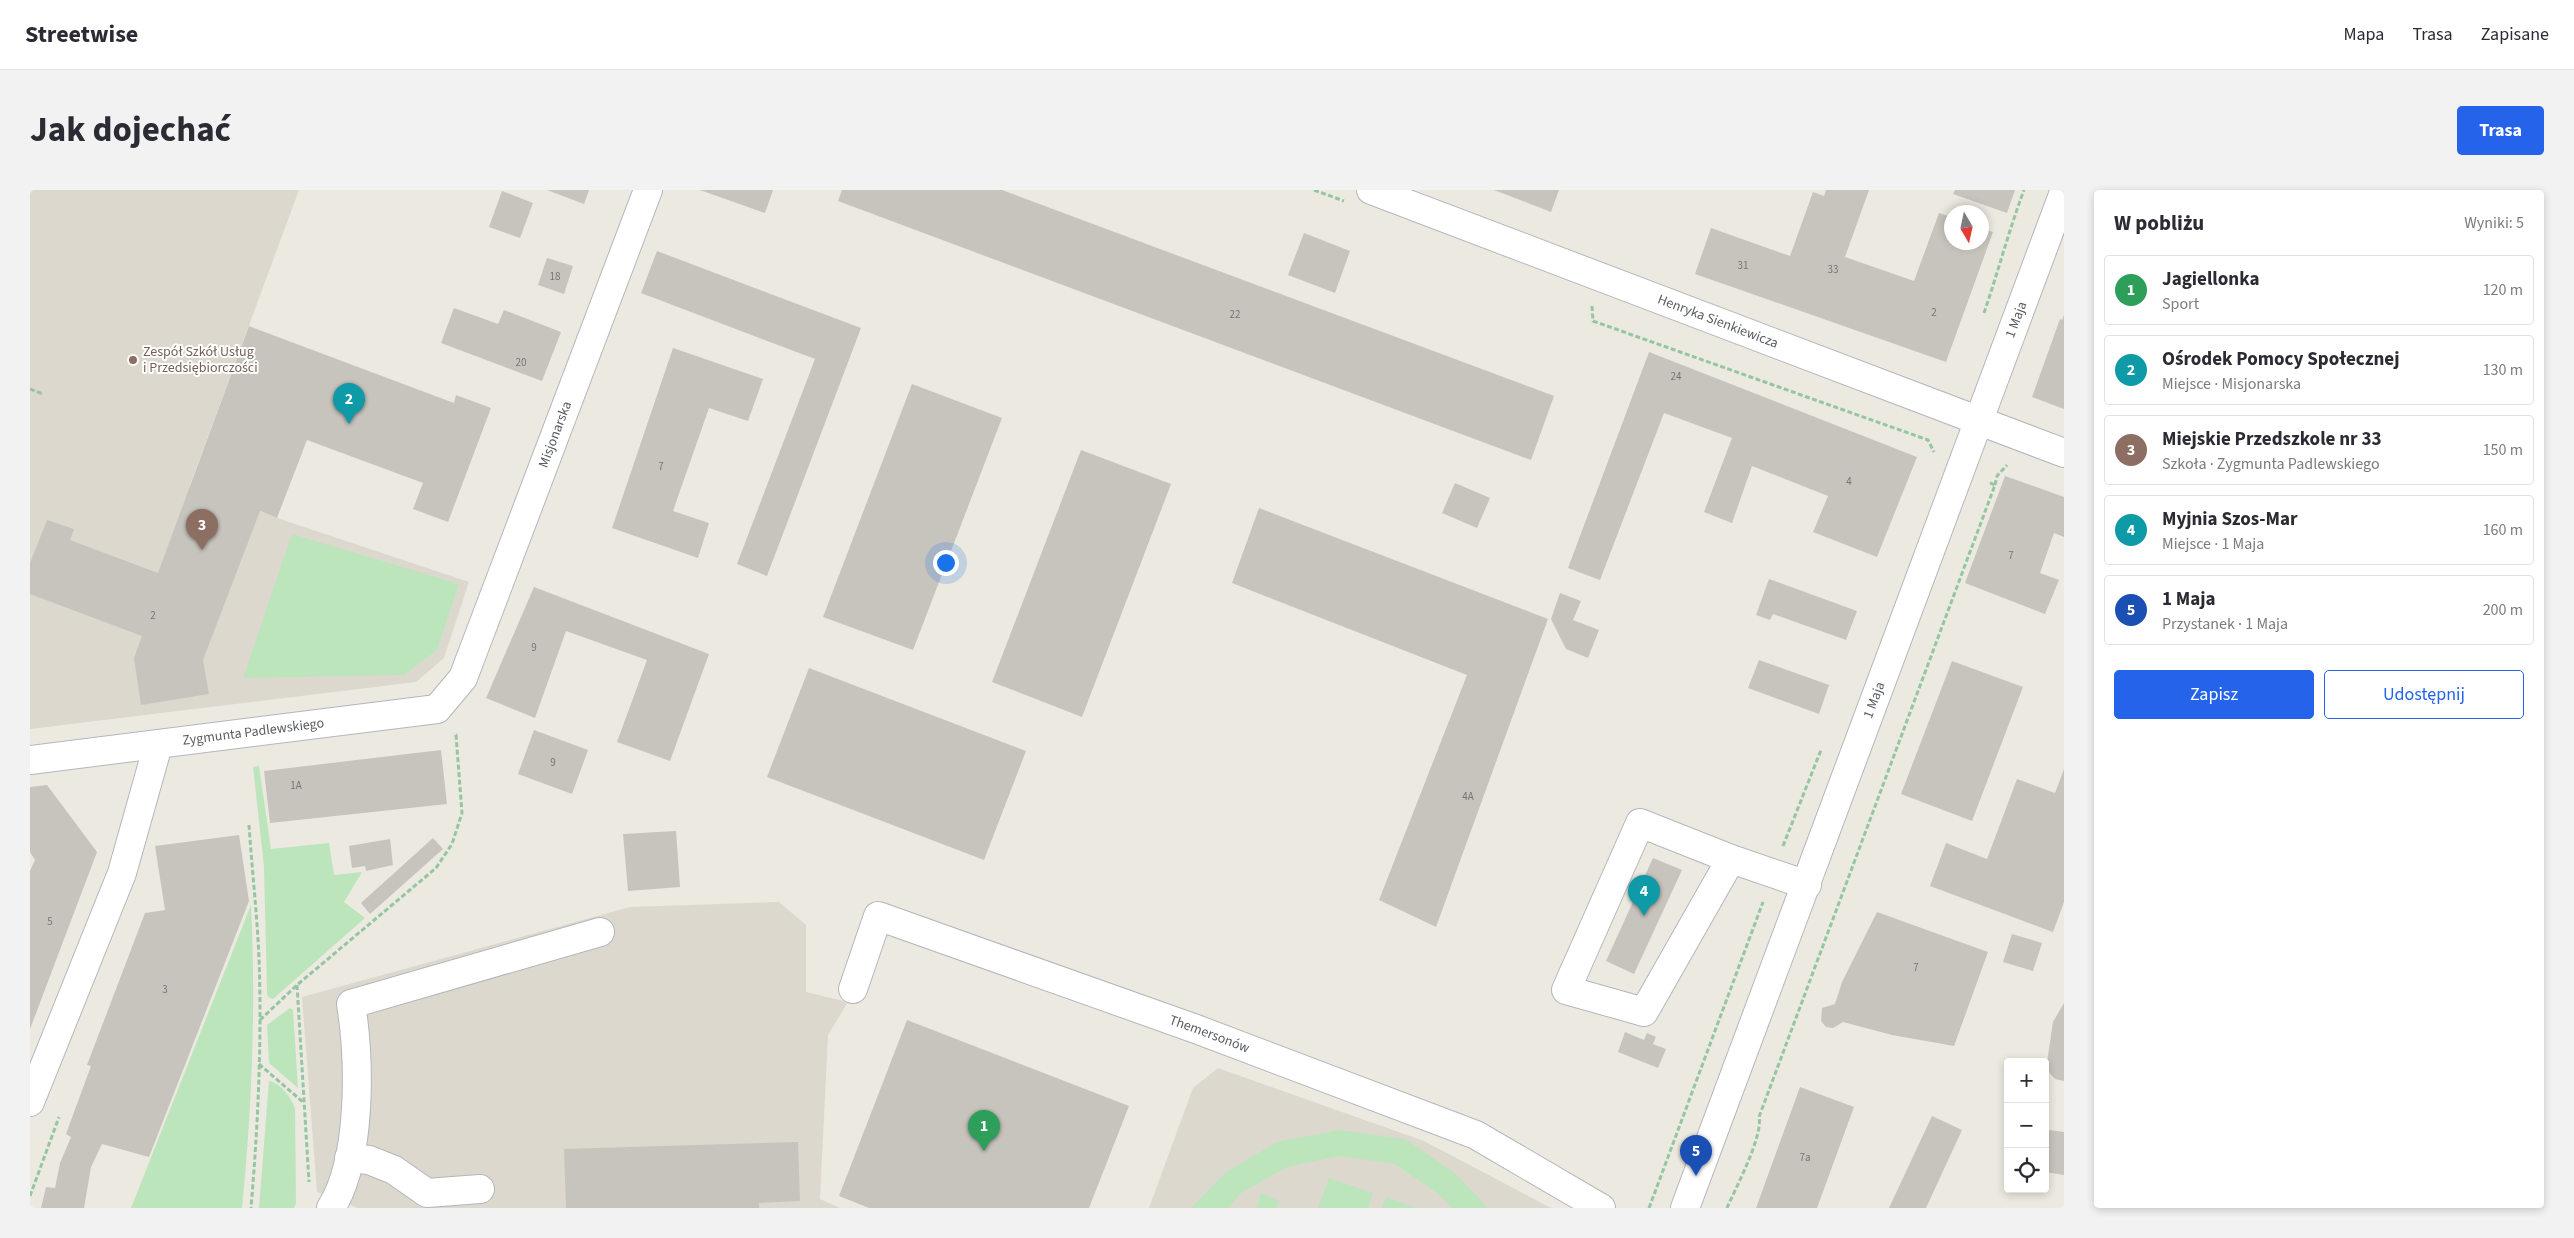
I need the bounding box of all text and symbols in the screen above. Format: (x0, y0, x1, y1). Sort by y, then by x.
text: Streetwise (25, 17, 138, 52)
text: Mapa (2343, 22, 2384, 47)
text: Trasa (2412, 22, 2453, 47)
text: Zapisane (2481, 22, 2549, 47)
text: Jak dojechać (30, 105, 231, 155)
button: Trasa (2457, 106, 2544, 155)
north arrow (1944, 205, 1989, 250)
text: W pobliżu (2114, 208, 2204, 238)
text: Wyniki: 5 (2464, 212, 2524, 234)
house number: 31 (1738, 258, 1748, 273)
house number: 33 (1828, 262, 1838, 277)
text: Jagiellonka (2162, 266, 2259, 293)
house number: 18 (550, 269, 561, 284)
text: 1 (2127, 279, 2135, 301)
text: 120 m (2483, 279, 2523, 301)
street label: Henryka Sienkiewicza (1655, 290, 1781, 354)
text: Sport (2162, 293, 2199, 315)
street label: 1 Maja (2000, 299, 2032, 341)
house number: 2 (1931, 305, 1937, 320)
house number: 22 (1230, 307, 1240, 322)
place label: Zespół Szkół Usług i Przedsiębiorczości (143, 342, 258, 378)
text: Ośrodek Pomocy Społecznej (2162, 346, 2399, 373)
marker: Zespół Szkół Usług i Przedsiębiorczości (127, 354, 139, 366)
house number: 20 (516, 355, 526, 370)
text: 2 (2127, 359, 2135, 381)
text: 130 m (2483, 359, 2523, 381)
house number: 24 (1671, 369, 1682, 384)
text: Miejsce · Misjonarska (2162, 373, 2301, 395)
pin: 2 (333, 383, 365, 424)
street label: Misjonarska (534, 398, 577, 471)
text: Miejskie Przedszkole nr 33 (2162, 426, 2382, 453)
text: 3 (2127, 439, 2135, 461)
text: 150 m (2483, 439, 2523, 461)
text: Szkoła · Zygmunta Padlewskiego (2162, 453, 2380, 475)
house number: 7 (658, 459, 664, 474)
house number: 4 (1846, 474, 1852, 489)
text: Myjnia Szos-Mar (2162, 506, 2298, 533)
pin: 3 (186, 509, 218, 550)
text: 4 (2127, 519, 2135, 541)
text: 160 m (2483, 519, 2523, 541)
text: Miejsce · 1 Maja (2162, 533, 2264, 555)
house number: 7 (2008, 548, 2014, 563)
your location (933, 550, 959, 576)
text: 1 Maja (2162, 586, 2216, 613)
text: 5 (2127, 599, 2135, 621)
text: 200 m (2483, 599, 2523, 621)
house number: 2 (150, 608, 156, 623)
text: Przystanek · 1 Maja (2162, 613, 2288, 635)
house number: 9 (531, 640, 537, 655)
button: Zapisz (2114, 670, 2314, 719)
button: Udostępnij (2324, 670, 2524, 719)
street label: 1 Maja (1858, 679, 1890, 721)
street label: Zygmunta Padlewskiego (181, 713, 325, 751)
house number: 9 (550, 755, 556, 770)
house number: 1A (290, 778, 302, 793)
house number: 4A (1462, 789, 1474, 804)
pin: 4 (1628, 875, 1660, 916)
house number: 5 (47, 914, 53, 929)
house number: 7 (1913, 960, 1919, 975)
house number: 3 (162, 982, 168, 997)
street label: Themersonów (1166, 1010, 1252, 1058)
map controls (2004, 1058, 2049, 1193)
button: + (2004, 1058, 2049, 1103)
button: − (2004, 1103, 2049, 1148)
pin: 1 (968, 1110, 1000, 1151)
pin: 5 (1680, 1135, 1712, 1176)
button: locate (2004, 1148, 2049, 1193)
house number: 7a (1799, 1150, 1811, 1165)

